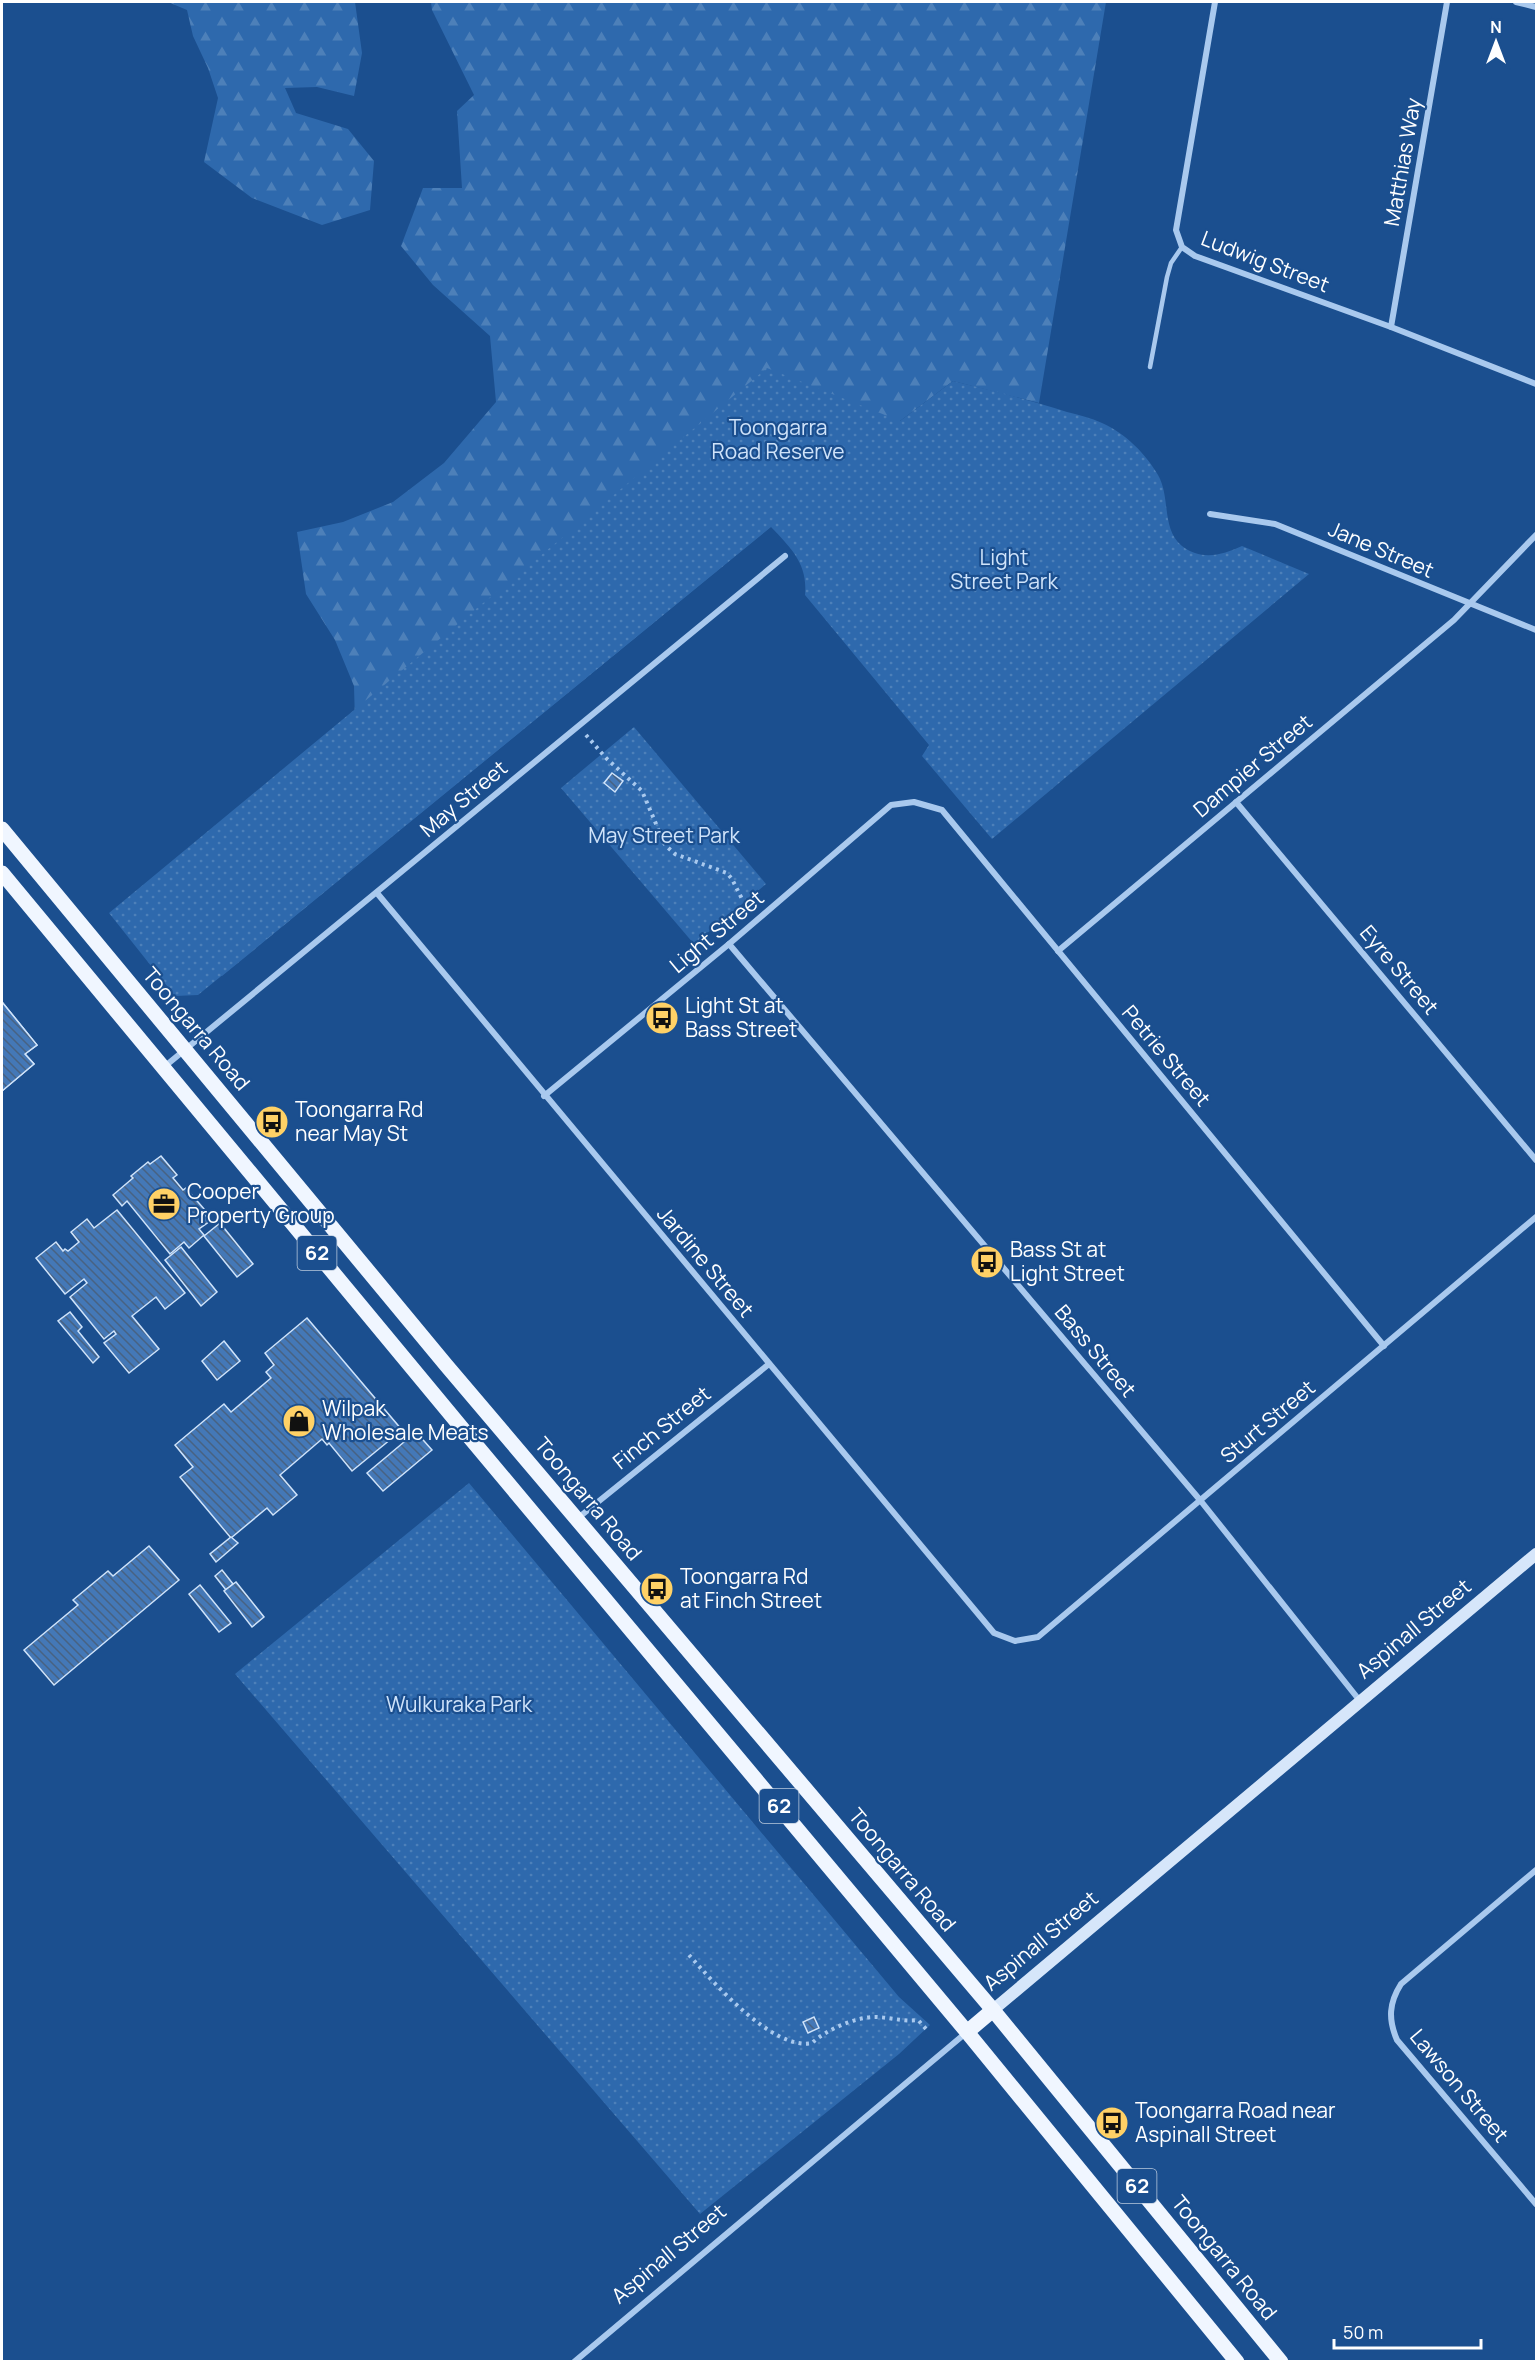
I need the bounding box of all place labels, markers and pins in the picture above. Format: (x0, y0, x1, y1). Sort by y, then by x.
place label: Light St at Bass Street (685, 991, 797, 1043)
bus stop icon: Light St at Bass Street (644, 1000, 680, 1036)
place label: Toongarra Rd near May St (295, 1095, 424, 1147)
bus stop icon: Toongarra Rd near May St (254, 1104, 290, 1140)
place label: Cooper Property Group (187, 1177, 335, 1229)
office icon: Cooper Property Group (146, 1186, 182, 1222)
place label: Bass St at Light Street (1010, 1235, 1125, 1287)
bus stop icon: Bass St at Light Street (969, 1244, 1005, 1280)
place label: Wilpak Wholesale Meats (322, 1394, 489, 1446)
shop icon: Wilpak Wholesale Meats (281, 1403, 317, 1439)
place label: Toongarra Rd at Finch Street (680, 1562, 822, 1614)
bus stop icon: Toongarra Rd at Finch Street (639, 1571, 675, 1607)
place label: Toongarra Road near Aspinall Street (1135, 2096, 1336, 2148)
bus stop icon: Toongarra Road near Aspinall Street (1094, 2105, 1130, 2141)

